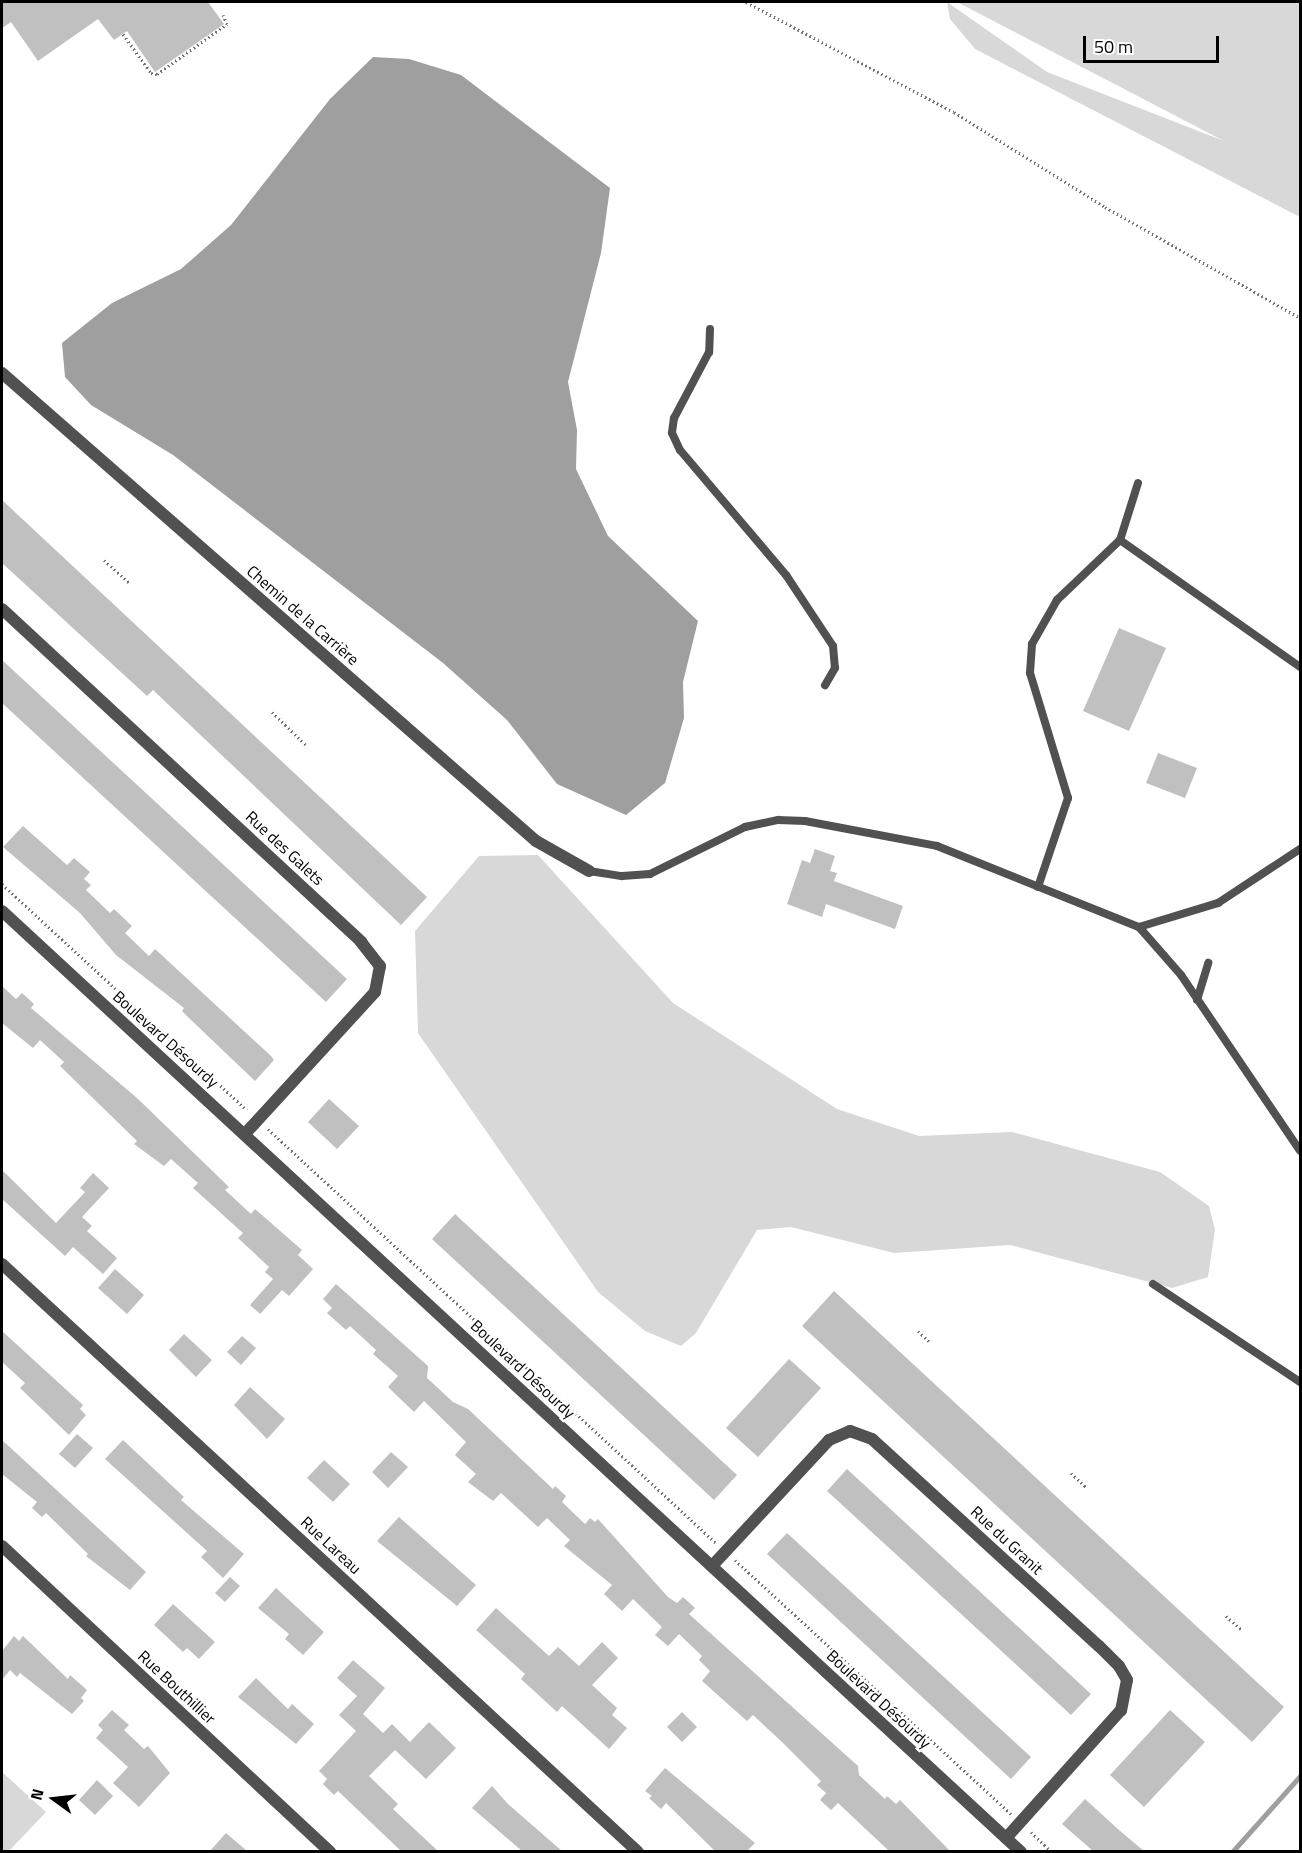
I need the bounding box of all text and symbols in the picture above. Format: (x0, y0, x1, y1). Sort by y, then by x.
scale bar (1086, 24, 1222, 62)
text: 50 m (1094, 33, 1133, 60)
street label: Chemin de la Carrière (243, 561, 363, 669)
street label: Rue des Galets (242, 807, 328, 889)
street label: Boulevard Désourdy (109, 986, 223, 1092)
street label: Boulevard Désourdy (467, 1316, 579, 1422)
street label: Rue du Granit (967, 1502, 1047, 1578)
street label: Rue Lareau (297, 1512, 365, 1578)
street label: Rue Bouthillier (134, 1646, 220, 1728)
street label: Boulevard Désourdy (823, 1646, 935, 1752)
north arrow (24, 1769, 84, 1829)
text: N (24, 1786, 50, 1803)

